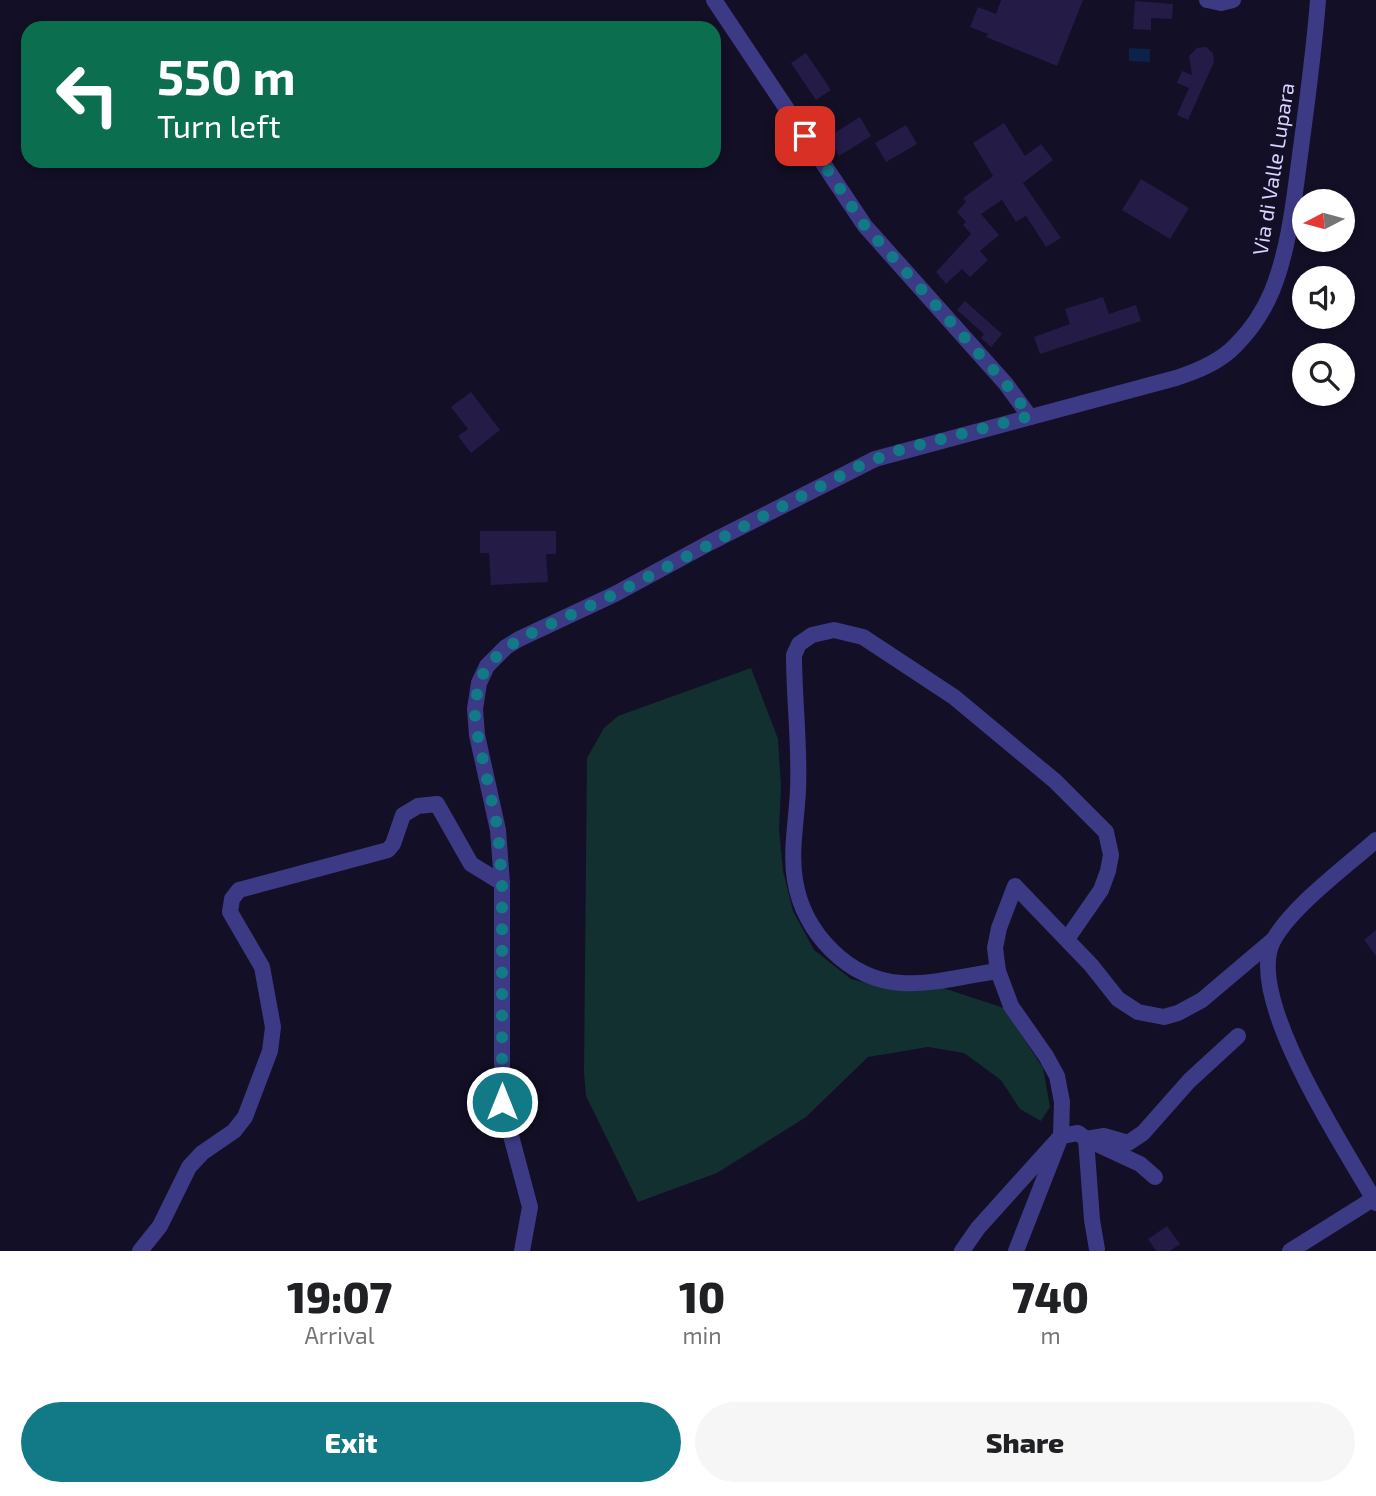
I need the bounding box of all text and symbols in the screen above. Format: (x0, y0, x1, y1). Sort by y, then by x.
text: 550 m (157, 46, 296, 105)
icon: left (42, 49, 133, 140)
street label: Via di Valle Lupara (1247, 81, 1298, 257)
text: Turn left (157, 106, 281, 144)
pin (775, 106, 835, 166)
icon: arrive (786, 117, 824, 155)
north arrow (1292, 189, 1354, 252)
map controls (1292, 189, 1355, 406)
button: sound (1292, 266, 1355, 329)
button: search (1292, 343, 1355, 406)
position arrow (465, 1065, 539, 1139)
text: 19:07 (287, 1271, 392, 1321)
text: 10 (679, 1271, 725, 1321)
text: 740 (1012, 1271, 1089, 1321)
text: Arrival (305, 1321, 375, 1349)
text: min (682, 1321, 722, 1349)
text: m (1040, 1321, 1061, 1349)
button: Exit (21, 1402, 681, 1482)
button: Share (695, 1402, 1355, 1482)

